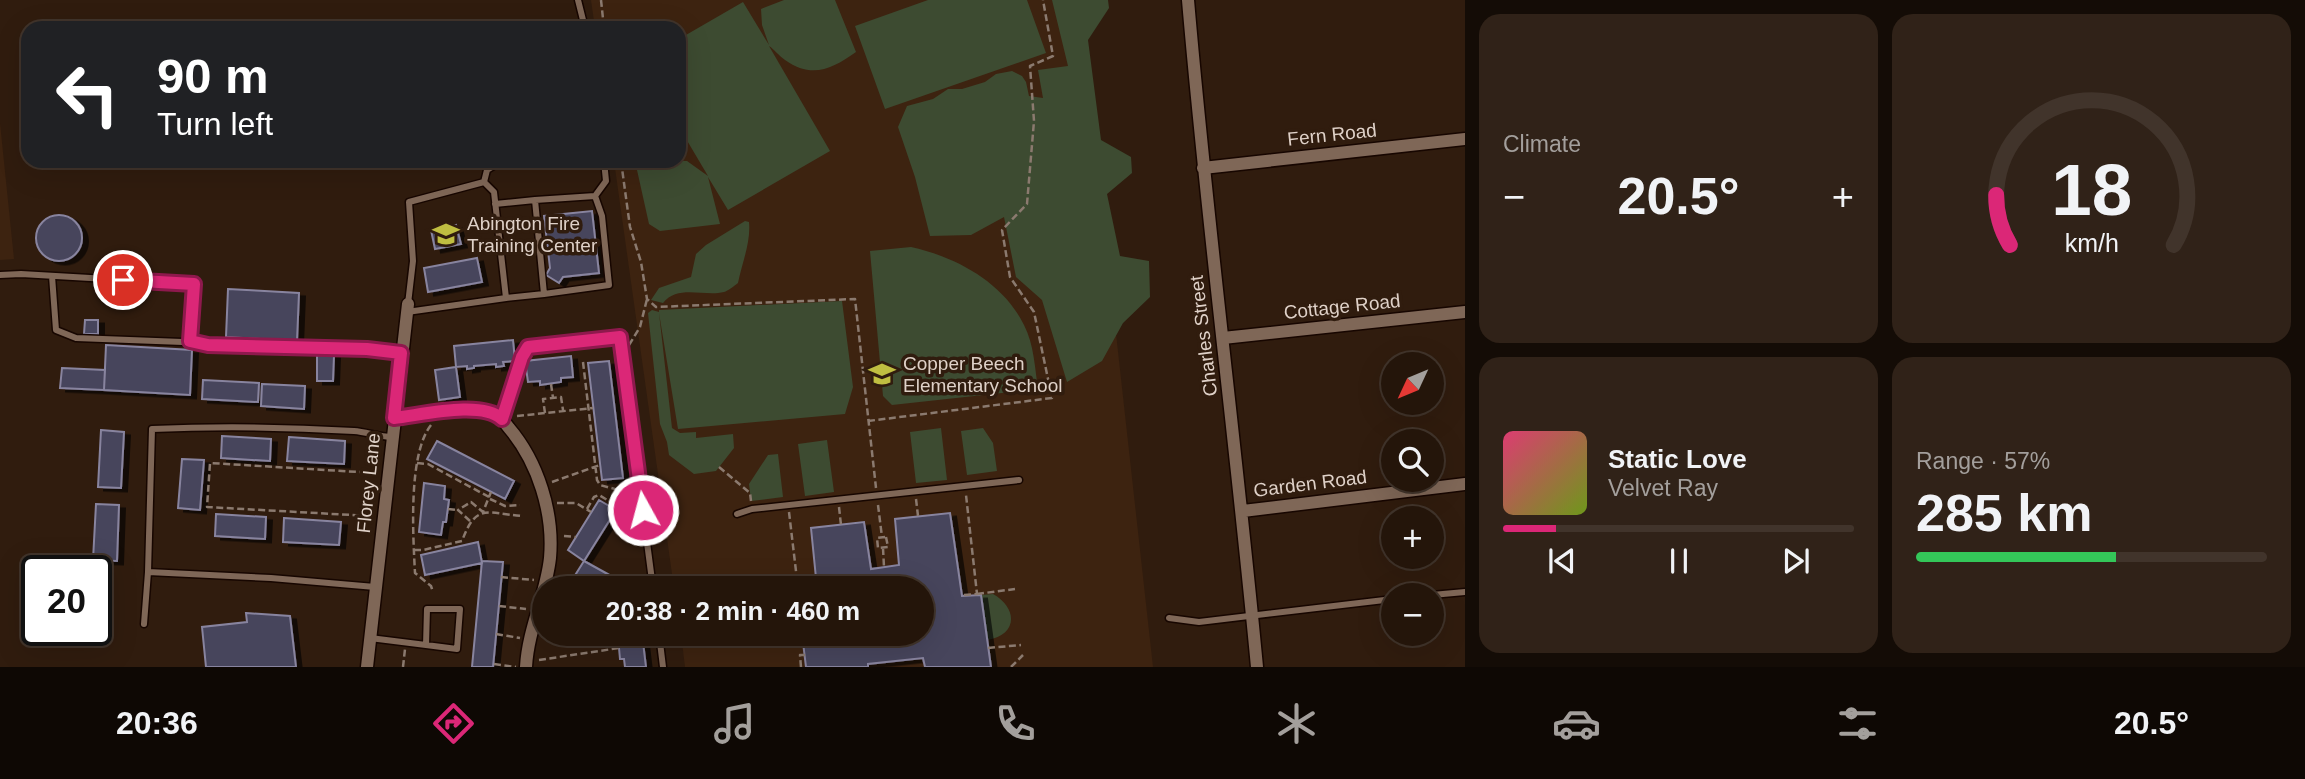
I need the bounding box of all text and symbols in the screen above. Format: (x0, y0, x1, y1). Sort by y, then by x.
icon: left (42, 49, 133, 140)
text: 90 m (157, 49, 269, 103)
text: Turn left (157, 106, 273, 142)
street label: Fern Road (1286, 119, 1378, 150)
text: Climate (1503, 131, 1581, 157)
text: 18 (2051, 149, 2132, 230)
text: 20.5° (1617, 167, 1740, 225)
text: − (1503, 176, 1525, 218)
text: + (1832, 176, 1854, 218)
place label: Abington Fire Training Center (467, 213, 598, 256)
school or university icon: Abington Fire Training Center (431, 219, 461, 249)
text: km/h (2064, 228, 2119, 256)
pin (93, 250, 153, 310)
icon: arrive (104, 261, 142, 299)
street label: Charles Street (1186, 274, 1221, 397)
street label: Cottage Road (1283, 290, 1401, 323)
north arrow (1381, 352, 1444, 415)
map controls (1381, 352, 1444, 646)
place label: Copper Beech Elementary School (903, 353, 1062, 396)
school or university icon: Copper Beech Elementary School (867, 359, 897, 389)
button: search (1381, 429, 1444, 492)
street label: Florey Lane (353, 432, 384, 534)
text: Static Love (1608, 444, 1747, 474)
text: Range · 57% (1916, 448, 2050, 474)
street label: Garden Road (1252, 466, 1368, 501)
position arrow (606, 473, 680, 547)
text: Velvet Ray (1608, 475, 1718, 501)
text: 285 km (1916, 484, 2092, 542)
button: + (1381, 506, 1444, 569)
icon: previous (1543, 542, 1581, 580)
icon: pause (1660, 542, 1698, 580)
icon: next (1777, 542, 1815, 580)
speed limit sign: 20 (21, 555, 112, 646)
button: − (1381, 583, 1444, 646)
text: 20:38 · 2 min · 460 m (606, 596, 860, 626)
icon: directions (429, 699, 478, 748)
icon: music (710, 699, 759, 748)
icon: phone (991, 699, 1040, 748)
icon: climate (1272, 699, 1321, 748)
icon: car (1552, 699, 1601, 748)
icon: filters (1833, 699, 1882, 748)
text: 20:36 (116, 705, 198, 741)
text: 20.5° (2114, 705, 2189, 741)

